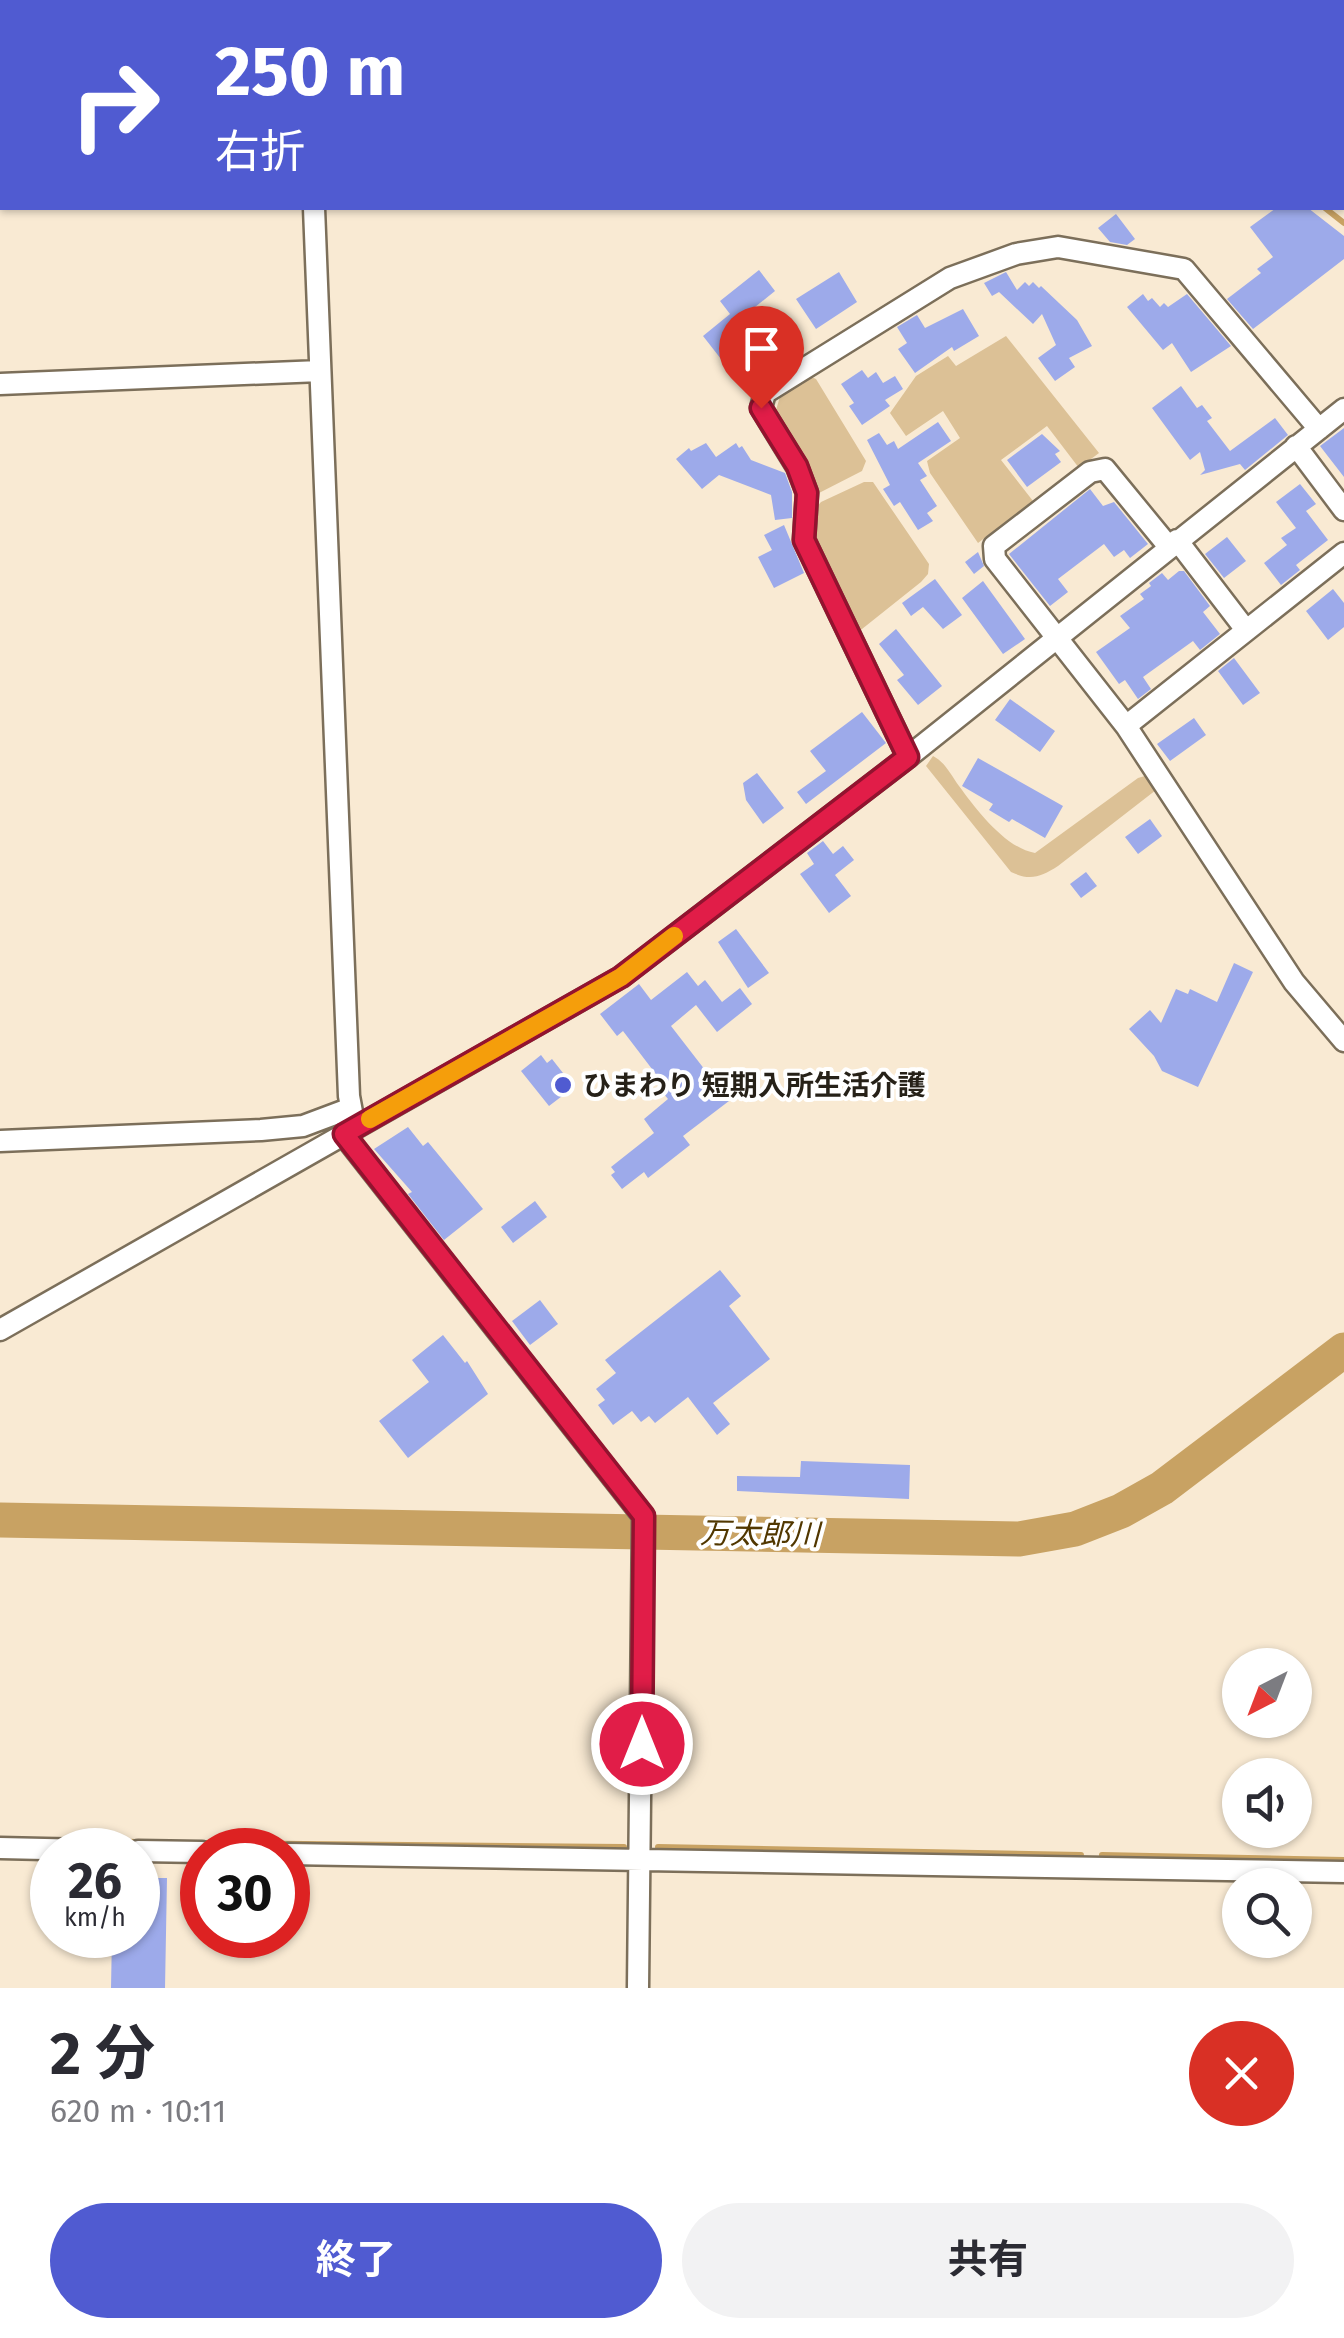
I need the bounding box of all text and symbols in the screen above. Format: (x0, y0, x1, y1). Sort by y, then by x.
text: 250 m (215, 30, 405, 114)
icon: right (50, 40, 180, 170)
text: 右折 (215, 125, 305, 179)
pin (719, 306, 804, 409)
icon: arrive (734, 321, 789, 376)
place label: ひまわり 短期入所生活介護 (583, 1069, 926, 1102)
marker: ひまわり 短期入所生活介護 (552, 1074, 574, 1096)
water label: 万太郎川 (700, 1515, 823, 1553)
north arrow (1222, 1648, 1312, 1738)
map controls (1222, 1648, 1312, 1958)
position arrow (590, 1692, 694, 1796)
button: sound (1222, 1758, 1312, 1848)
speed limit sign: 30 (180, 1828, 310, 1958)
text: 26 (68, 1851, 122, 1911)
button: search (1222, 1868, 1312, 1958)
text: km/h (64, 1903, 126, 1933)
text: 2 分 (50, 2018, 155, 2090)
button: close (1189, 2021, 1294, 2126)
text: 620 m · 10:11 (50, 2092, 226, 2130)
button: 終了 (50, 2203, 662, 2318)
button: 共有 (682, 2203, 1294, 2318)

